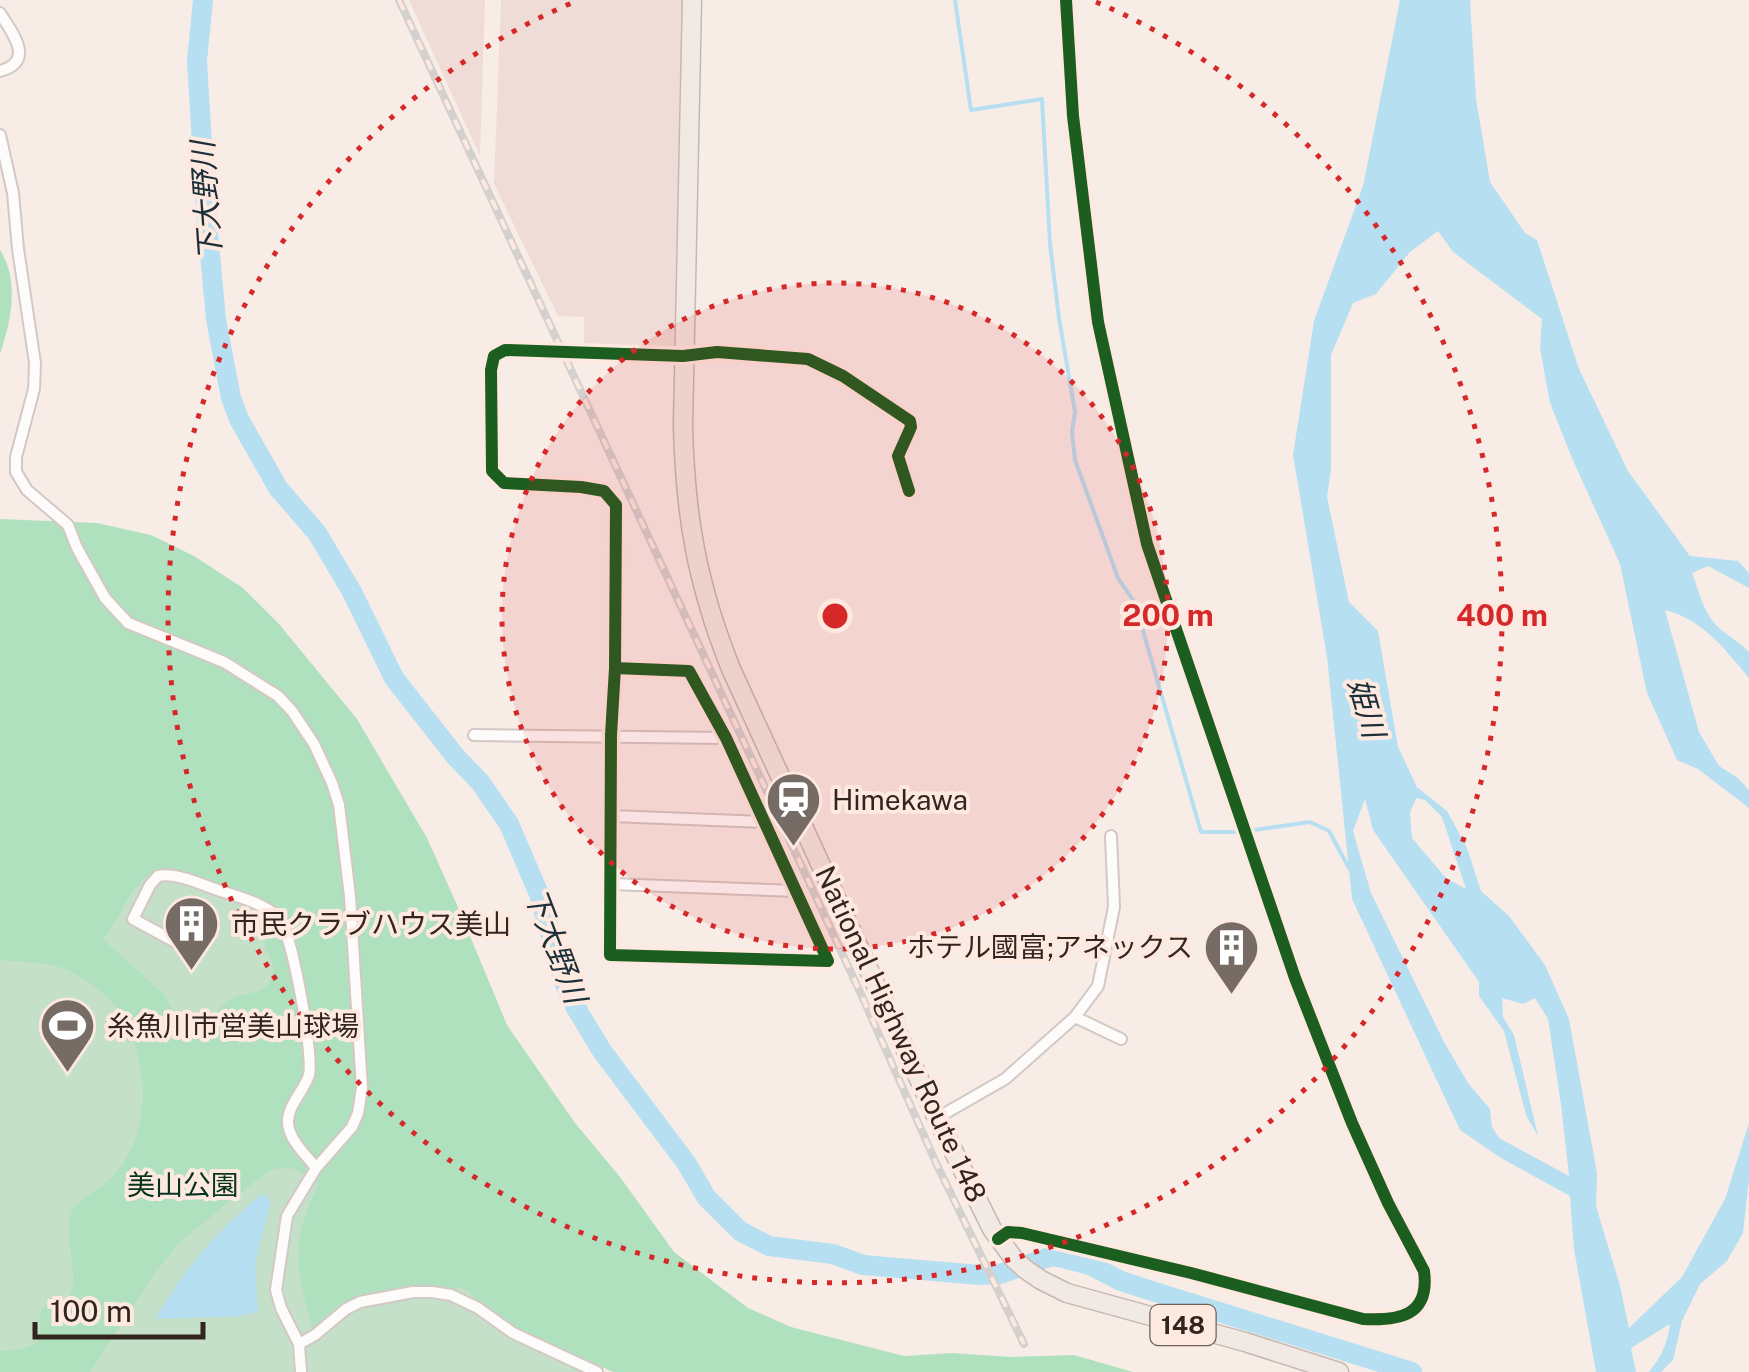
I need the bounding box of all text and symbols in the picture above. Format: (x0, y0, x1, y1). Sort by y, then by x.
water label: 下大野川 (184, 137, 228, 262)
text: 200 m (1122, 597, 1214, 633)
text: 400 m (1456, 597, 1548, 633)
centre of rings (817, 598, 853, 634)
water label: 姫川 (1341, 674, 1393, 744)
station icon: Himekawa (763, 770, 823, 849)
place label: Himekawa (832, 783, 968, 816)
street label: National Highway Route 148 (809, 861, 994, 1207)
water label: 下大野川 (518, 883, 595, 1011)
building icon: 市民クラブハウス美山 (162, 894, 222, 973)
place label: 市民クラブハウス美山 (231, 907, 511, 940)
building icon: ホテル國富;アネックス (1202, 917, 1262, 996)
place label: ホテル國富;アネックス (907, 930, 1193, 963)
sports icon: 糸魚川市営美山球場 (38, 996, 98, 1075)
place label: 糸魚川市営美山球場 (107, 1009, 359, 1042)
park label: 美山公園 (127, 1168, 239, 1201)
scale bar (35, 1277, 202, 1339)
text: 100 m (50, 1293, 132, 1329)
road number: 148 (1150, 1305, 1216, 1345)

